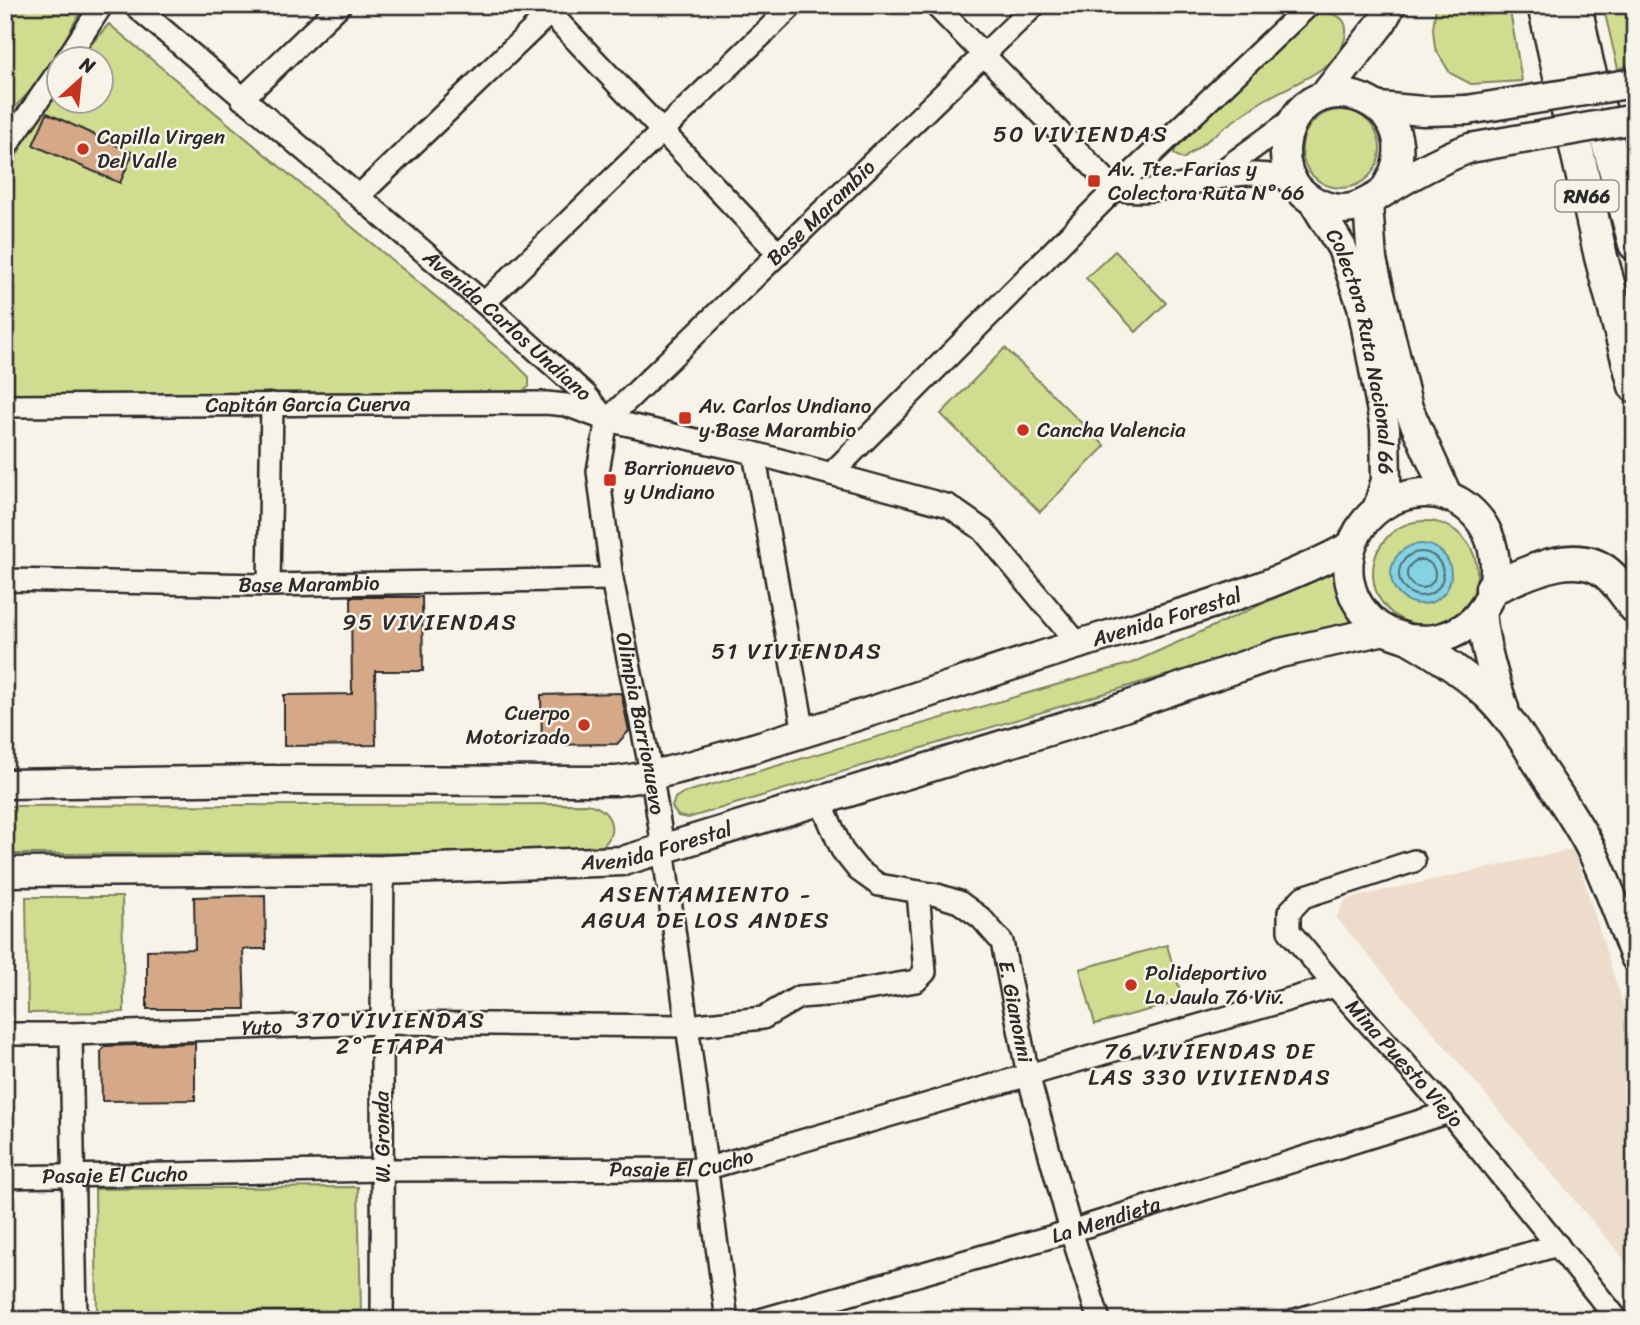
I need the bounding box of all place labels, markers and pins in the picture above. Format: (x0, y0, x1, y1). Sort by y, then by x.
place label: Capilla Virgen Del Valle (97, 118, 225, 180)
marker: Capilla Virgen Del Valle (75, 141, 91, 157)
place label: Av. Tte. Farias y Colectora Ruta N° 66 (1107, 150, 1305, 212)
marker: Av. Tte. Farias y Colectora Ruta N° 66 (1086, 173, 1102, 189)
place label: Av. Carlos Undiano y Base Marambio (698, 387, 872, 449)
marker: Av. Carlos Undiano y Base Marambio (677, 410, 693, 426)
place label: Cancha Valencia (1037, 411, 1186, 449)
marker: Cancha Valencia (1015, 422, 1031, 438)
place label: Barrionuevo y Undiano (624, 449, 735, 511)
marker: Barrionuevo y Undiano (602, 472, 618, 488)
place label: Cuerpo Motorizado (466, 694, 570, 756)
marker: Cuerpo Motorizado (576, 717, 592, 733)
place label: Polideportivo La Jaula 76 Viv. (1145, 954, 1285, 1016)
marker: Polideportivo La Jaula 76 Viv. (1123, 977, 1139, 993)

